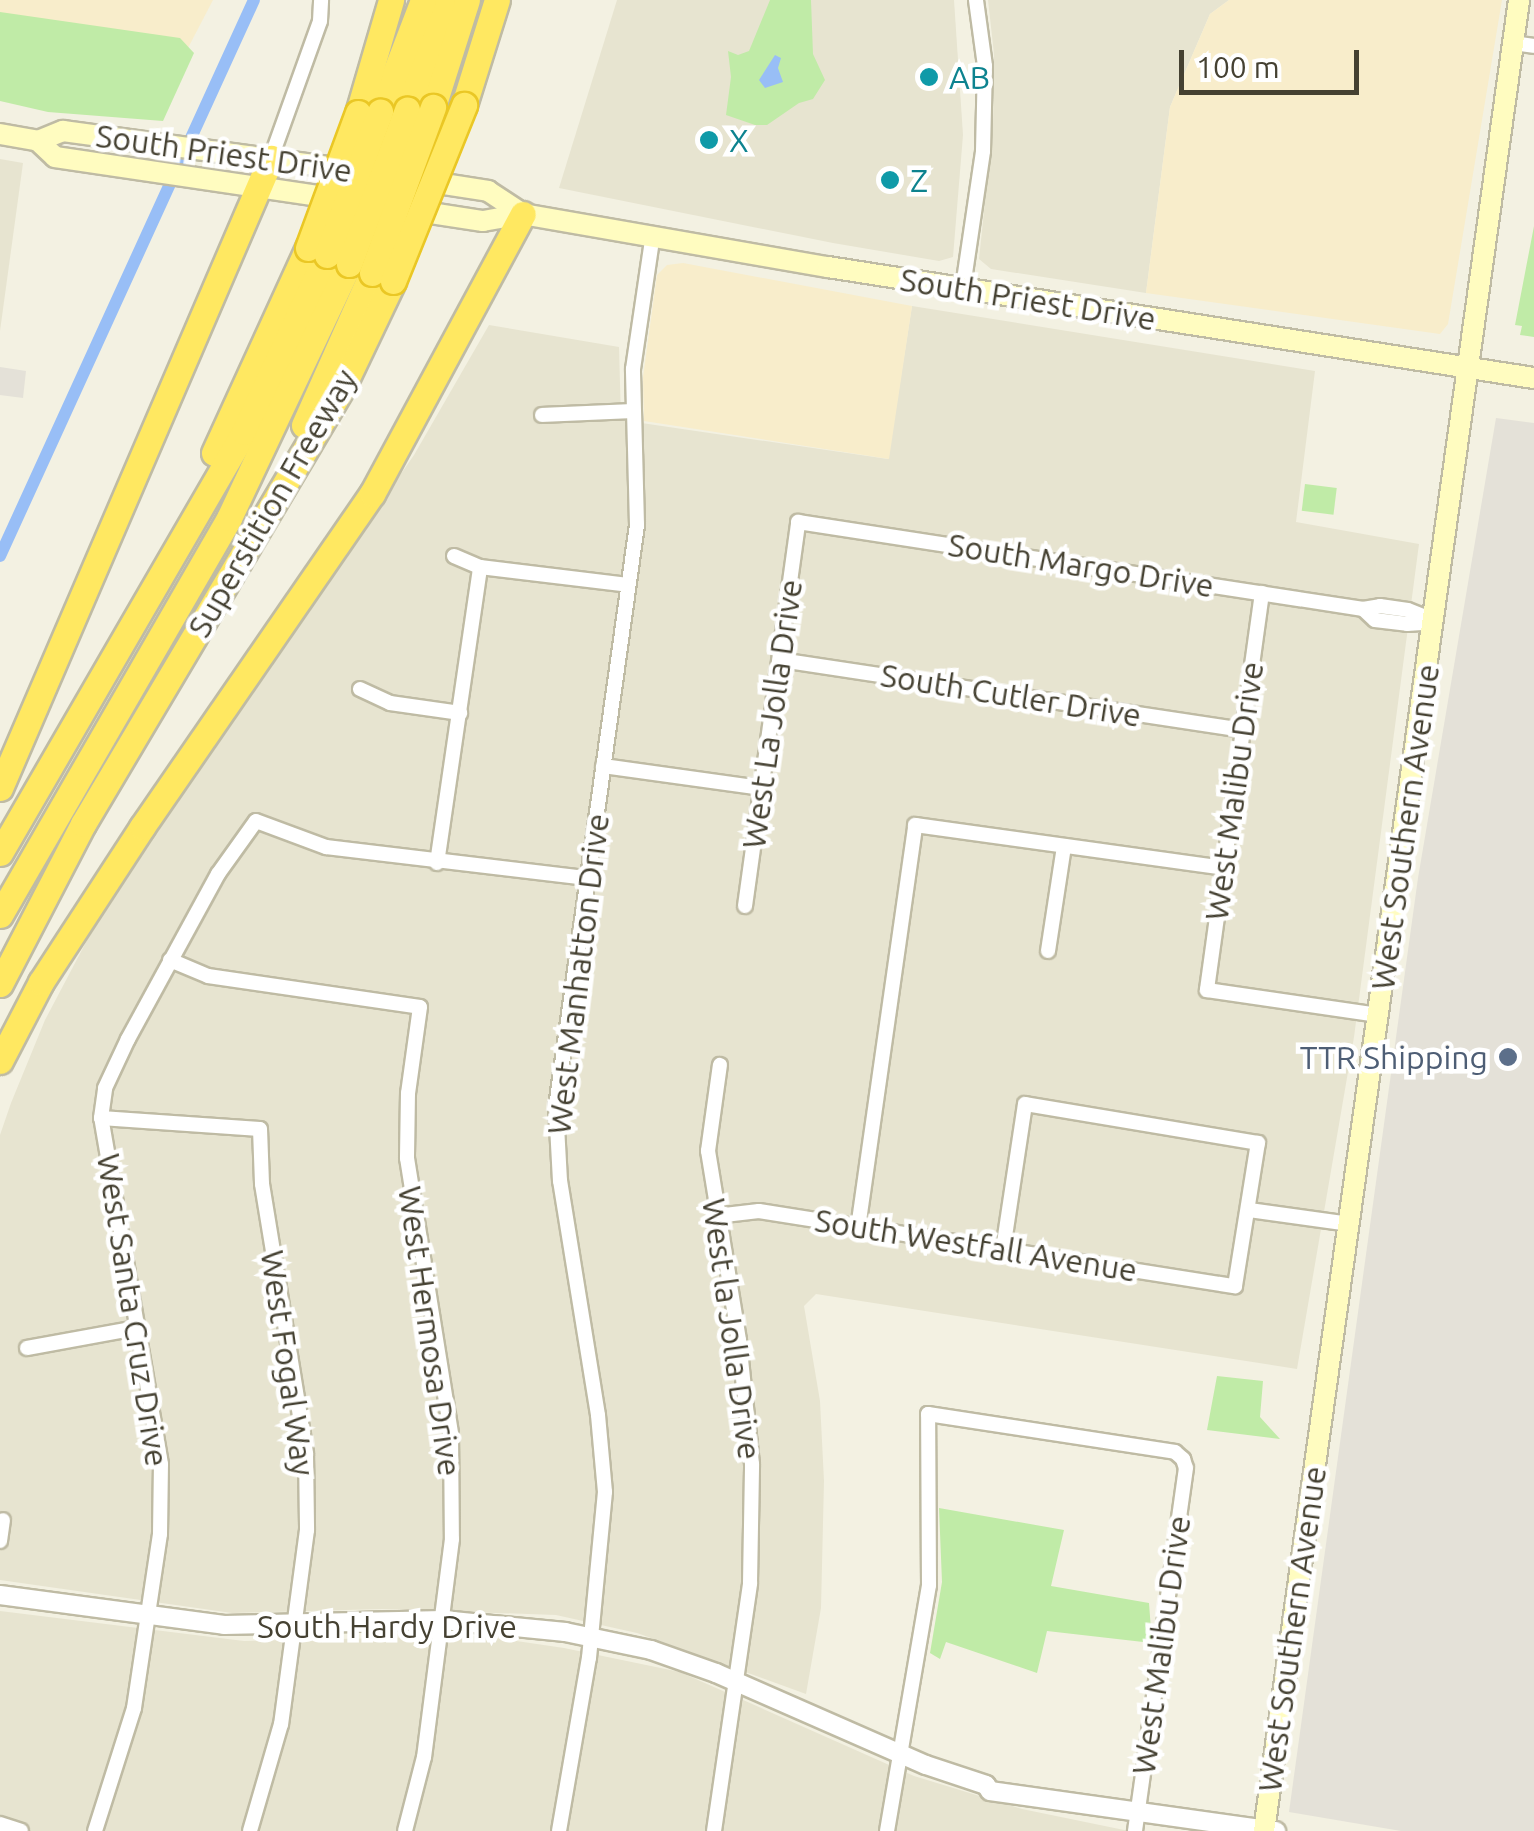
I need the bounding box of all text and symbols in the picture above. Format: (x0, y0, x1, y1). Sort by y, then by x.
scale bar (1184, 30, 1364, 92)
text: 100 m (1196, 50, 1280, 84)
place label: AB (949, 58, 990, 96)
marker: AB (918, 66, 940, 88)
street label: South Priest Drive (94, 116, 354, 190)
place label: X (729, 121, 749, 159)
marker: X (698, 129, 720, 151)
place label: Z (910, 161, 928, 199)
marker: Z (879, 169, 901, 191)
street label: South Priest Drive (898, 260, 1158, 338)
street label: Superstition Freeway (180, 362, 364, 644)
street label: South Margo Drive (945, 525, 1217, 605)
street label: West La Jolla Drive (734, 577, 810, 851)
street label: South Cutler Drive (878, 655, 1144, 735)
street label: West Malibu Drive (1197, 659, 1271, 923)
street label: West Southern Avenue (1363, 662, 1447, 992)
street label: West Manhatton Drive (539, 811, 617, 1137)
place label: TTR Shipping (1300, 1038, 1488, 1076)
marker: TTR Shipping (1497, 1046, 1519, 1068)
street label: West Santa Cruz Drive (89, 1151, 177, 1469)
street label: West Hermosa Drive (391, 1184, 469, 1478)
street label: West la Jolla Drive (695, 1196, 769, 1462)
street label: South Westfall Avenue (812, 1201, 1140, 1289)
street label: West Fogal Way (253, 1248, 323, 1478)
street label: West Southern Avenue (1250, 1464, 1334, 1794)
street label: West Malibu Drive (1124, 1513, 1198, 1777)
street label: South Hardy Drive (257, 1607, 517, 1645)

